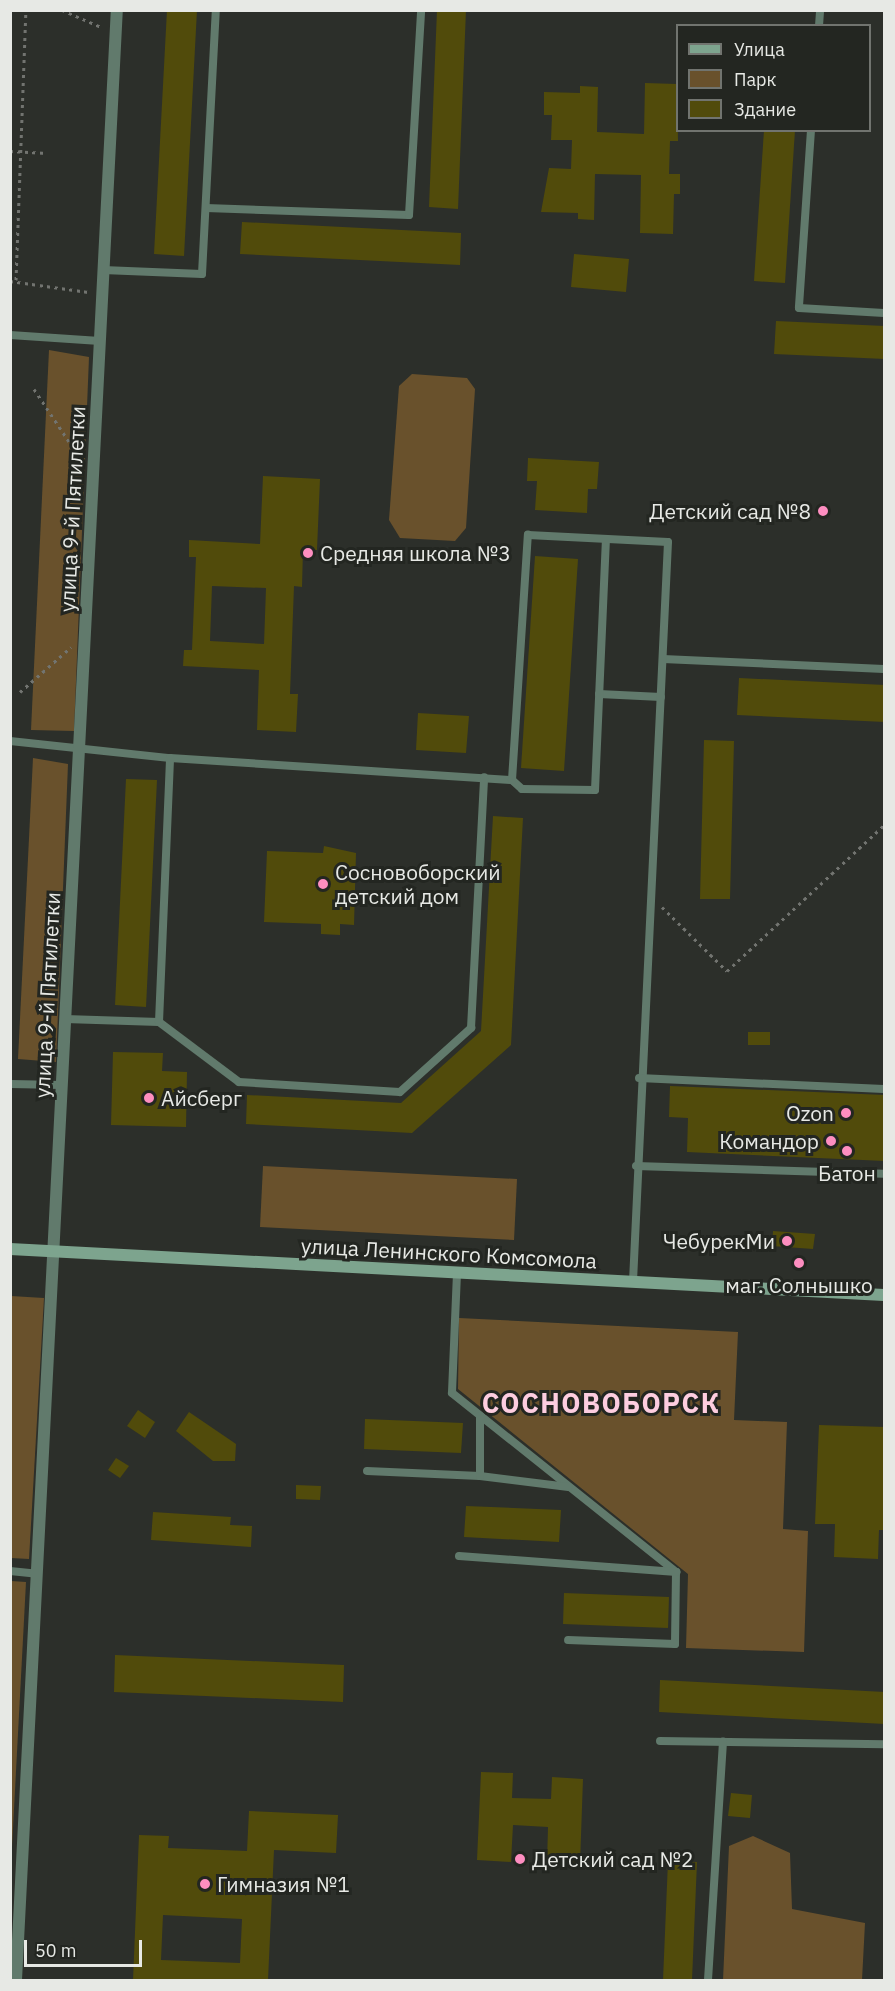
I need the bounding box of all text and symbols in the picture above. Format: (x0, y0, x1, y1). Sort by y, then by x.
legend (676, 24, 871, 132)
text: Улица (734, 38, 785, 61)
text: Парк (734, 68, 776, 91)
text: Здание (734, 98, 796, 121)
street label: улица 9-й Пятилетки (54, 405, 90, 613)
place label: Детский сад №8 (649, 498, 811, 524)
marker: Детский сад №8 (816, 504, 830, 518)
place label: Средняя школа №3 (320, 540, 511, 566)
marker: Средняя школа №3 (301, 546, 315, 560)
place label: Сосновоборский детский дом (335, 859, 501, 909)
marker: Сосновоборский детский дом (316, 877, 330, 891)
street label: улица 9-й Пятилетки (29, 891, 65, 1099)
place label: Айсберг (161, 1085, 242, 1111)
marker: Айсберг (142, 1091, 156, 1105)
place label: Ozon (786, 1100, 834, 1126)
marker: Ozon (839, 1106, 853, 1120)
place label: Командор (719, 1128, 819, 1154)
marker: Командор (824, 1134, 838, 1148)
marker: Батон (840, 1144, 854, 1158)
place label: Батон (818, 1160, 876, 1186)
place label: ЧебурекМи (663, 1228, 775, 1254)
street label: улица Ленинского Комсомола (300, 1233, 598, 1273)
marker: ЧебурекМи (780, 1234, 794, 1248)
marker: маг. Солнышко (792, 1256, 806, 1270)
place label: маг. Солнышко (725, 1272, 873, 1298)
district label: СОСНОВОБОРСК (482, 1387, 720, 1419)
place label: Детский сад №2 (532, 1846, 694, 1872)
marker: Детский сад №2 (513, 1852, 527, 1866)
place label: Гимназия №1 (217, 1871, 350, 1897)
marker: Гимназия №1 (198, 1877, 212, 1891)
scale bar (27, 1928, 146, 1966)
text: 50 m (35, 1939, 77, 1962)

